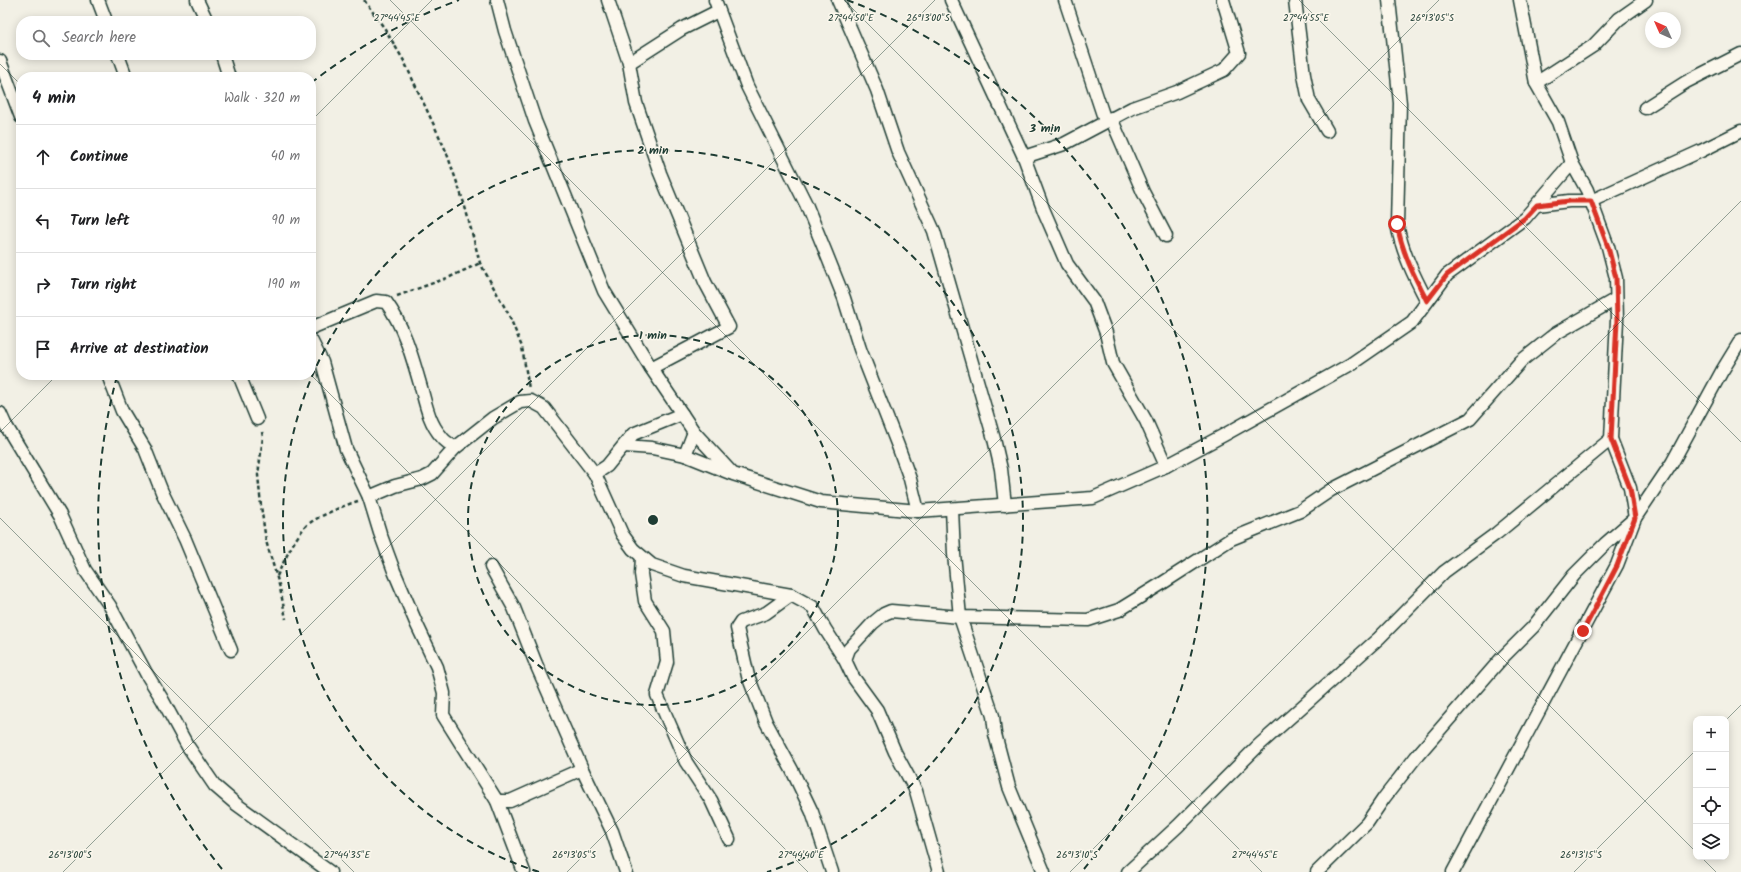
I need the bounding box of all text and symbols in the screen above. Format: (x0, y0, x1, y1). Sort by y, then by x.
text: 27°44'45"E (374, 10, 421, 26)
text: 27°44'50"E (828, 10, 875, 26)
text: 26°13'00"S (906, 10, 951, 26)
text: 27°44'55"E (1283, 10, 1330, 26)
text: 26°13'05"S (1410, 10, 1455, 26)
north arrow (1645, 12, 1681, 48)
search box (16, 16, 316, 60)
text: Search here (62, 26, 136, 50)
icon: search (30, 27, 52, 49)
text: 4 min (32, 85, 76, 112)
text: Walk · 320 m (224, 88, 300, 109)
text: 3 min (1029, 119, 1061, 138)
text: 2 min (637, 141, 669, 160)
text: Continue (70, 145, 128, 169)
icon: ahead (32, 146, 54, 168)
text: 40 m (271, 146, 300, 167)
text: Turn left (70, 209, 130, 233)
icon: left (32, 210, 54, 232)
text: 90 m (272, 210, 300, 231)
route start (1388, 215, 1406, 233)
text: Turn right (70, 273, 137, 297)
icon: right (32, 274, 54, 296)
text: 190 m (268, 274, 300, 295)
text: 1 min (639, 326, 667, 345)
text: Arrive at destination (70, 337, 209, 361)
icon: arrive (32, 338, 54, 360)
centre of rings (646, 513, 660, 527)
route end (1574, 622, 1592, 640)
map controls (1693, 716, 1729, 860)
button: + (1693, 716, 1729, 752)
button: − (1693, 752, 1729, 788)
button: locate (1693, 788, 1729, 824)
button: layers (1693, 824, 1729, 860)
text: 26°13'00"S (48, 847, 93, 863)
text: 27°44'35"E (324, 847, 371, 863)
text: 26°13'05"S (552, 847, 597, 863)
text: 27°44'40"E (778, 847, 825, 863)
text: 26°13'10"S (1056, 847, 1099, 863)
text: 27°44'45"E (1232, 847, 1279, 863)
text: 26°13'15"S (1560, 847, 1603, 863)

